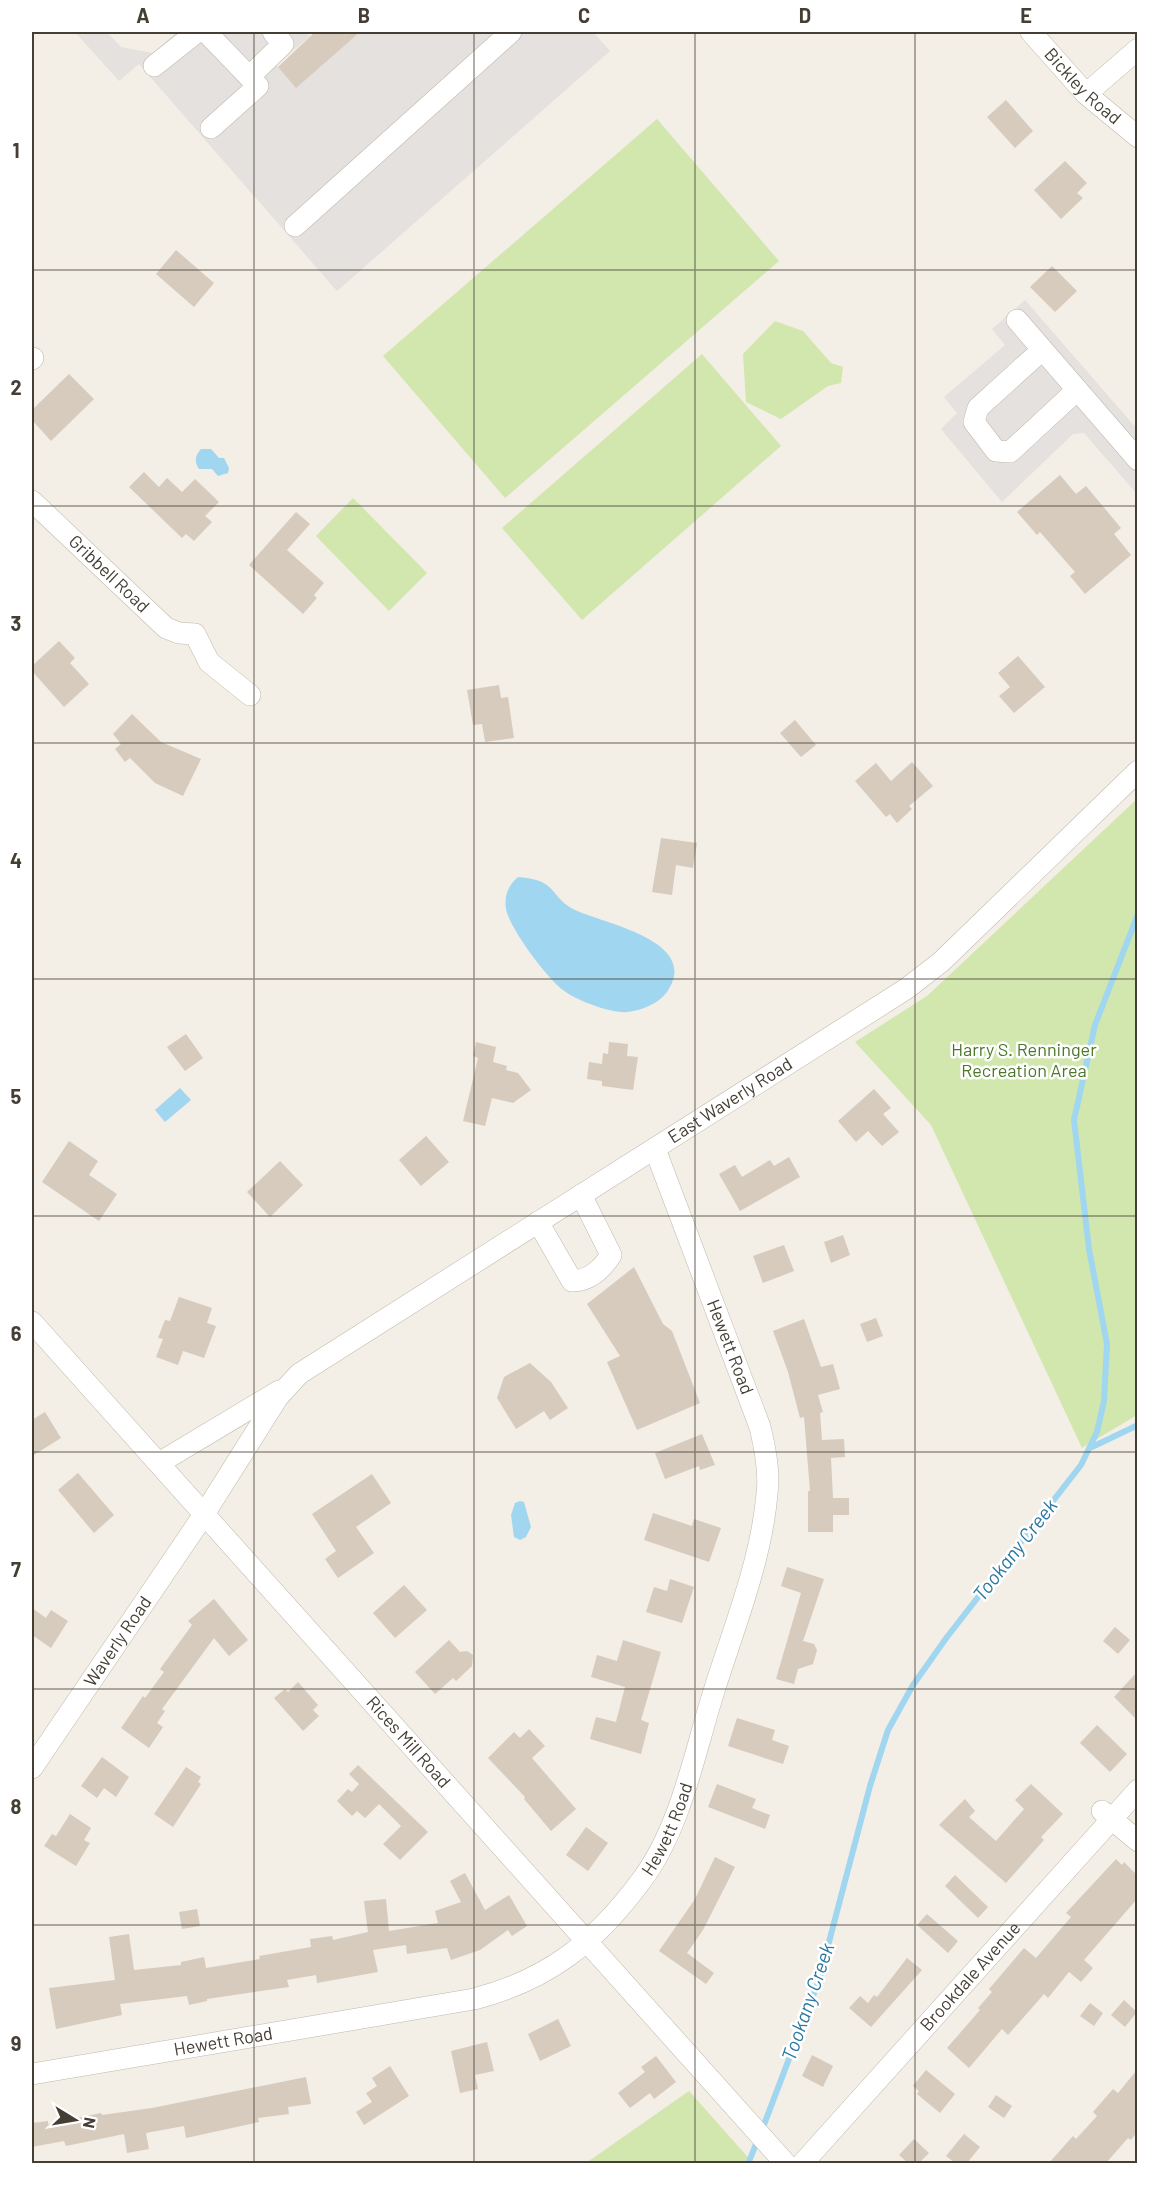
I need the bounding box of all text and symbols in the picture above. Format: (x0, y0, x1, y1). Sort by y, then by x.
text: A (136, 3, 150, 27)
text: B (358, 3, 370, 27)
text: C (578, 3, 590, 27)
text: D (799, 3, 811, 27)
text: E (1020, 3, 1032, 27)
street label: Bickley Road (1040, 43, 1126, 128)
text: 1 (12, 138, 20, 162)
text: 2 (10, 375, 22, 399)
street label: Gribbell Road (65, 530, 155, 617)
text: 3 (11, 611, 21, 635)
text: 4 (10, 848, 22, 872)
park label: Harry S. Renninger Recreation Area (951, 1038, 1097, 1081)
street label: East Waverly Road (663, 1052, 796, 1147)
text: 5 (11, 1084, 22, 1108)
street label: Hewett Road (703, 1296, 759, 1397)
text: 6 (11, 1321, 22, 1345)
water label: Tookany Creek (967, 1493, 1062, 1605)
text: 7 (11, 1557, 21, 1581)
street label: Waverly Road (79, 1591, 155, 1690)
street label: Rices Mill Road (362, 1691, 456, 1792)
street label: Hewett Road (636, 1780, 697, 1879)
text: 8 (11, 1794, 22, 1818)
street label: Brookdale Avenue (915, 1917, 1025, 2035)
water label: Tookany Creek (776, 1939, 839, 2064)
street label: Hewett Road (172, 2021, 274, 2060)
text: 9 (11, 2031, 21, 2055)
north arrow (45, 2090, 105, 2150)
text: N (80, 2116, 101, 2130)

